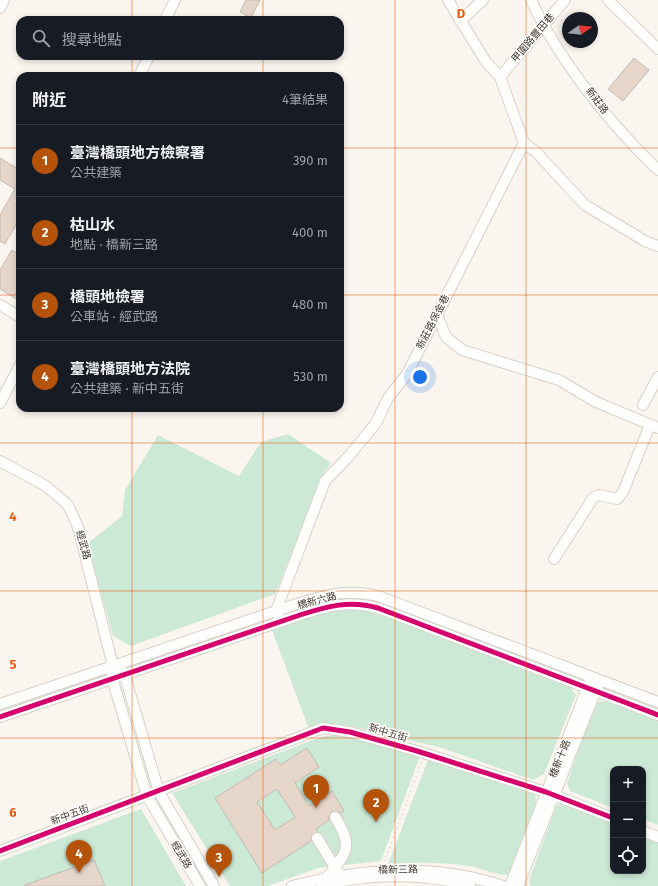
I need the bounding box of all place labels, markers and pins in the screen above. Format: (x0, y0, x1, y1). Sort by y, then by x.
pin: 1 (303, 775, 329, 808)
pin: 2 (363, 789, 389, 822)
pin: 4 (66, 840, 92, 873)
pin: 3 (206, 844, 232, 877)

